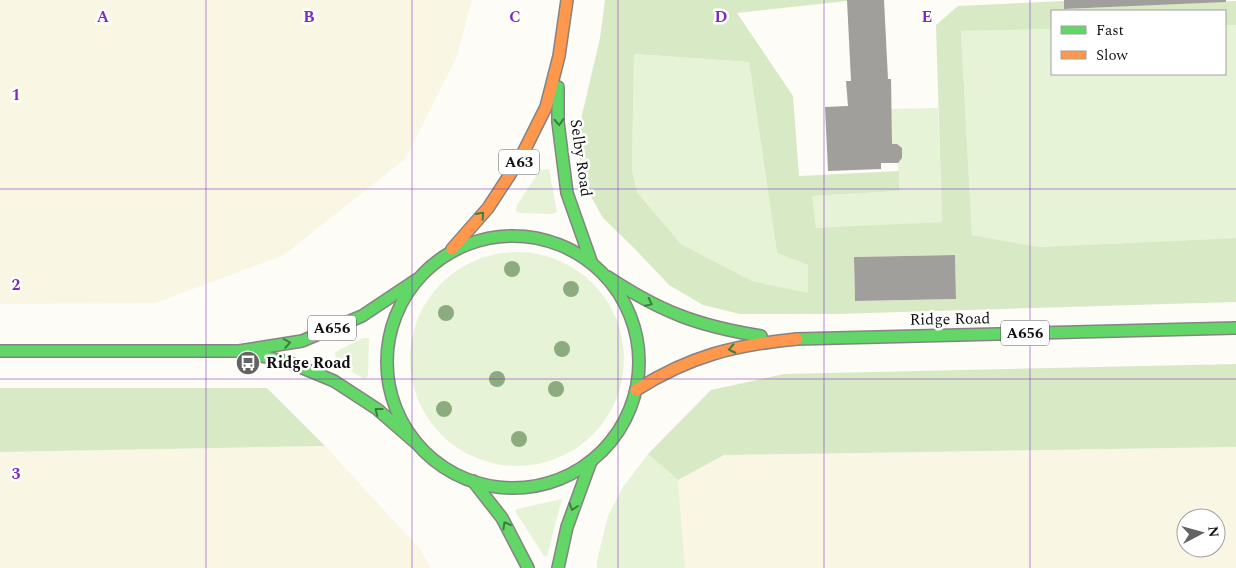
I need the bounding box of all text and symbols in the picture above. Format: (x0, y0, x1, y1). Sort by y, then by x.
text: A (97, 5, 110, 29)
text: B (303, 5, 315, 29)
text: C (509, 5, 521, 29)
text: D (715, 5, 728, 29)
text: E (922, 5, 932, 29)
legend (1051, 10, 1226, 75)
text: Fast (1096, 19, 1124, 42)
text: Slow (1096, 44, 1128, 67)
text: 1 (12, 83, 20, 107)
one-way arrow (553, 118, 564, 126)
street label: Selby Road (564, 118, 598, 198)
road number: A63 (499, 150, 539, 174)
one-way arrow (475, 212, 484, 221)
text: 2 (12, 273, 21, 297)
one-way arrow (644, 296, 653, 306)
street label: Ridge Road (909, 306, 991, 332)
road number: A656 (308, 316, 356, 340)
road number: A656 (1001, 320, 1049, 346)
one-way arrow (282, 339, 291, 349)
one-way arrow (727, 343, 736, 353)
bus stop icon: Ridge Road (235, 350, 261, 376)
place label: Ridge Road (266, 351, 351, 375)
one-way arrow (375, 408, 384, 416)
text: 3 (12, 462, 21, 486)
one-way arrow (569, 502, 579, 510)
north arrow (1176, 508, 1226, 558)
one-way arrow (502, 521, 512, 530)
text: N (1202, 525, 1224, 538)

